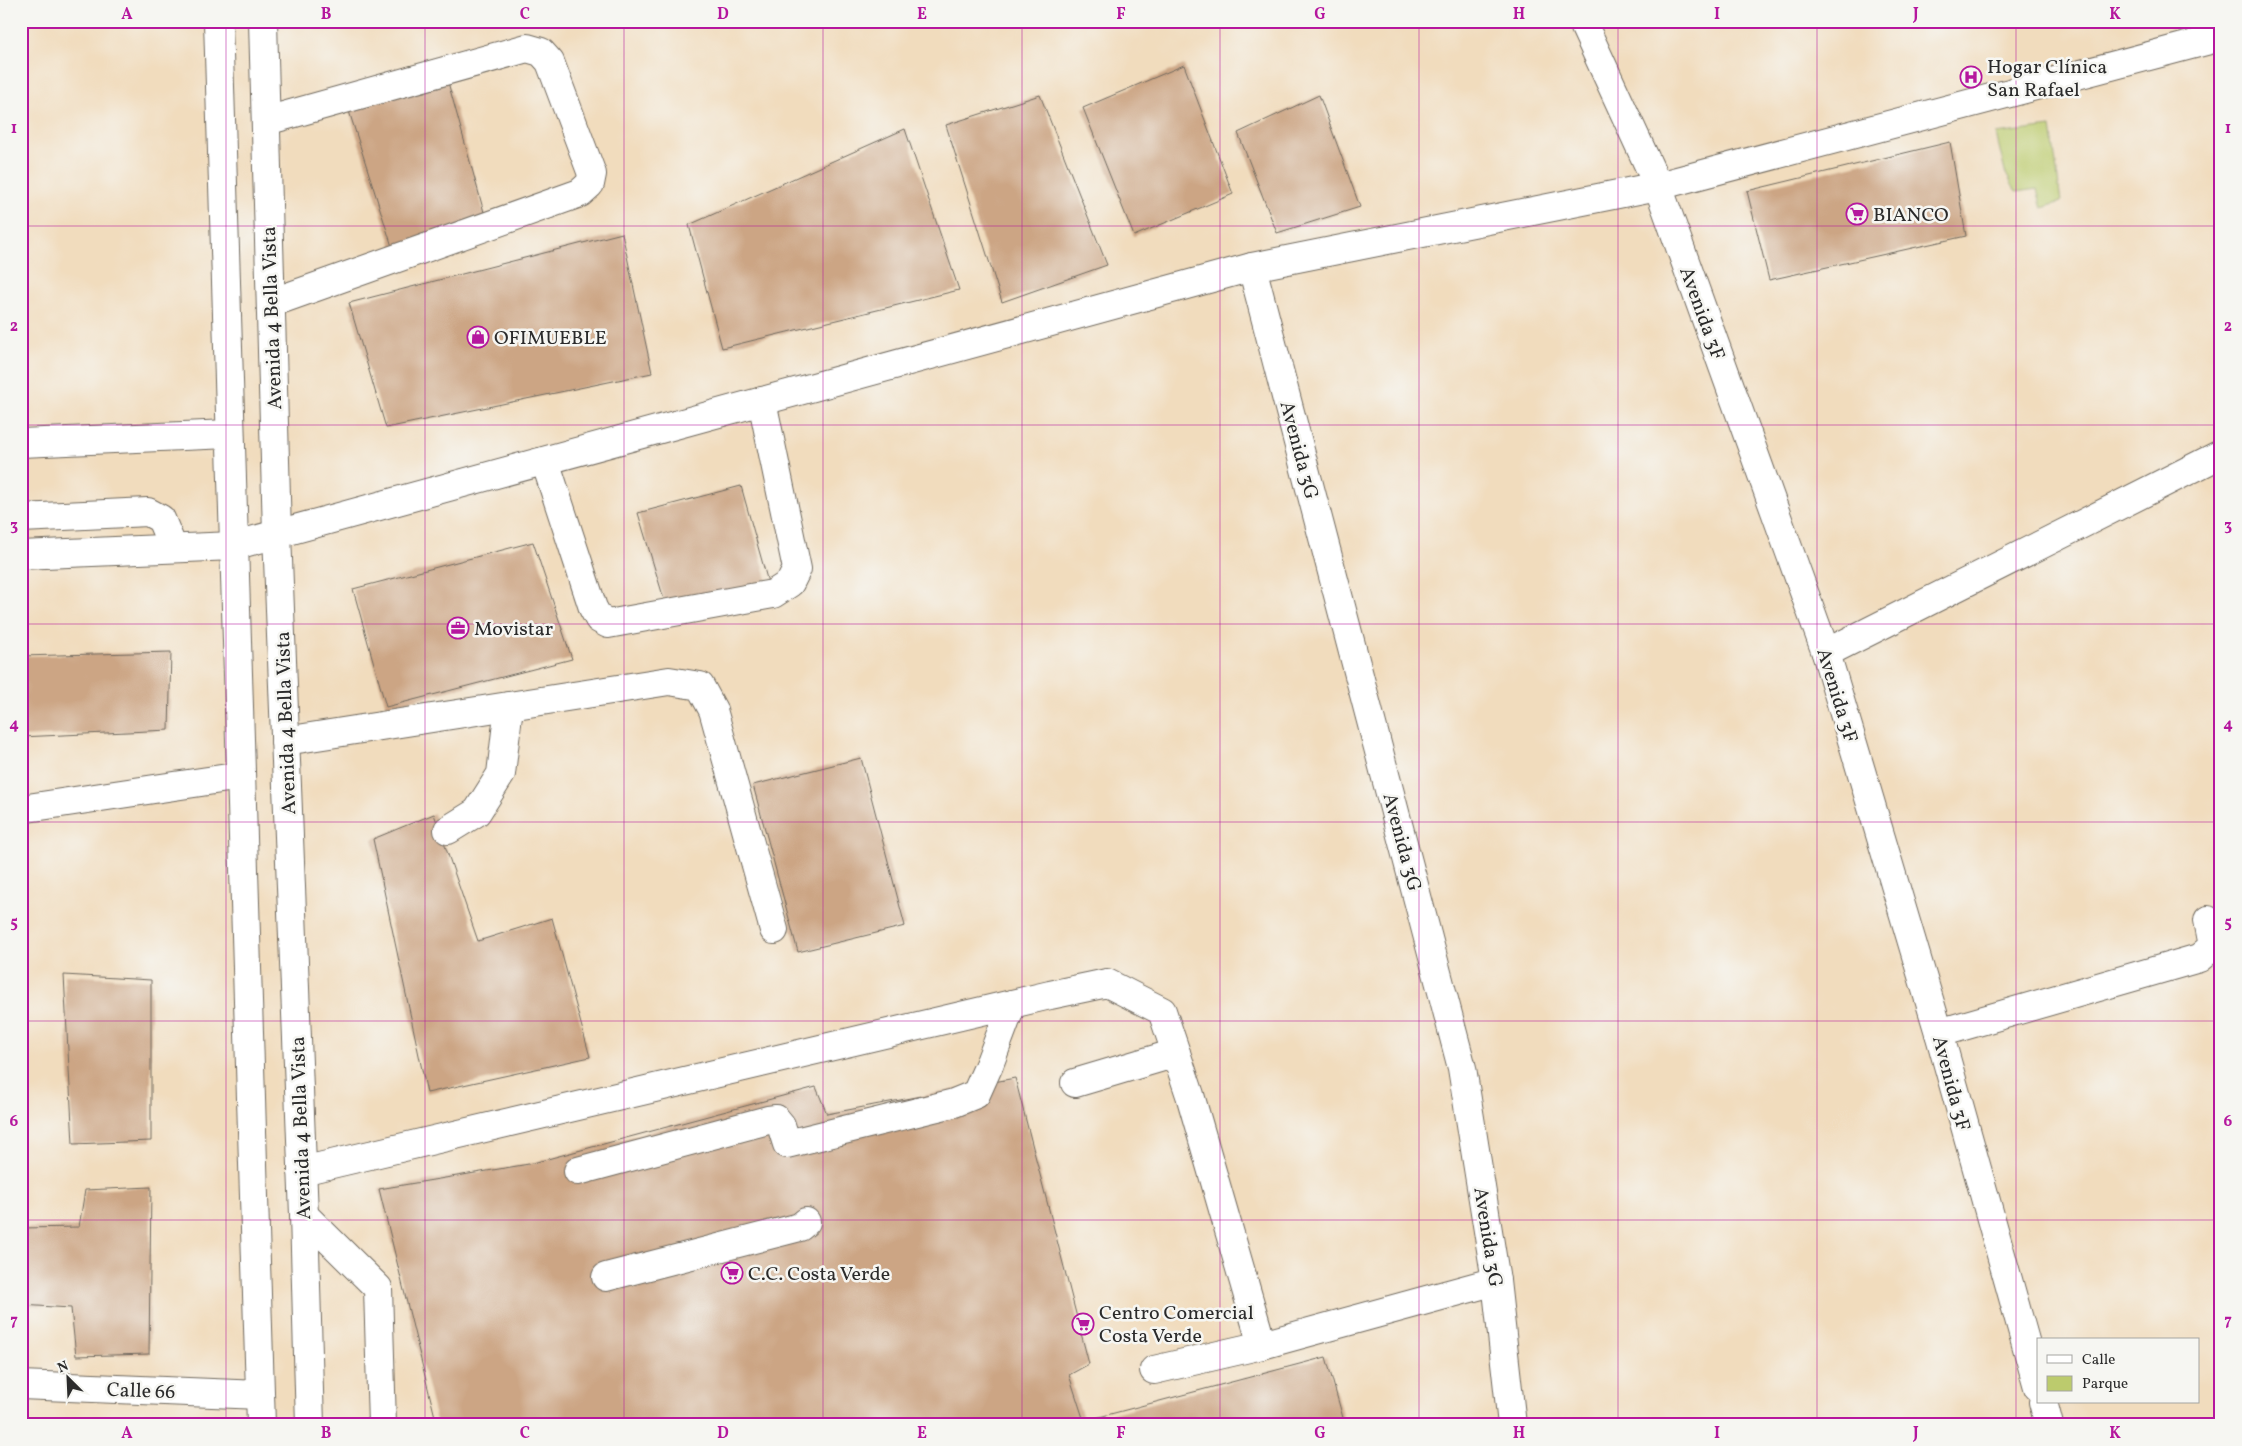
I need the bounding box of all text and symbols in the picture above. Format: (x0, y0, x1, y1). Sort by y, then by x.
text: A (121, 4, 133, 26)
text: B (321, 4, 332, 26)
text: C (520, 4, 530, 26)
text: D (717, 4, 729, 26)
text: E (917, 4, 927, 26)
text: F (1116, 4, 1126, 26)
text: G (1314, 4, 1326, 26)
text: H (1513, 4, 1525, 26)
text: I (1714, 4, 1720, 26)
text: J (1912, 4, 1919, 26)
text: K (2109, 4, 2121, 26)
place label: Hogar Clínica San Rafael (1987, 54, 2107, 105)
hospital icon: Hogar Clínica San Rafael (1959, 65, 1983, 89)
text: 1 (11, 118, 17, 140)
text: 1 (2225, 118, 2231, 140)
supermarket icon: BIANCO (1845, 202, 1869, 226)
place label: BIANCO (1873, 202, 1949, 230)
street label: Avenida 4 Bella Vista (256, 226, 290, 410)
street label: Avenida 3F (1671, 263, 1731, 364)
text: 2 (10, 316, 18, 338)
text: 2 (2224, 316, 2232, 338)
shop icon: OFIMUEBLE (466, 325, 490, 349)
place label: OFIMUEBLE (494, 325, 607, 353)
street label: Avenida 3G (1271, 398, 1325, 503)
text: 3 (10, 515, 18, 537)
text: 3 (2224, 515, 2232, 537)
office icon: Movistar (446, 616, 470, 640)
place label: Movistar (474, 616, 553, 644)
street label: Avenida 4 Bella Vista (270, 631, 304, 815)
street label: Avenida 3F (1808, 645, 1864, 746)
text: 4 (9, 714, 19, 736)
text: 4 (2223, 714, 2233, 736)
street label: Avenida 3G (1374, 790, 1428, 895)
text: 5 (10, 912, 18, 934)
text: 5 (2224, 912, 2232, 934)
street label: Avenida 3F (1924, 1033, 1976, 1134)
street label: Avenida 4 Bella Vista (285, 1036, 319, 1220)
text: 6 (10, 1111, 19, 1133)
text: 6 (2224, 1111, 2233, 1133)
street label: Avenida 3G (1465, 1185, 1509, 1289)
supermarket icon: C.C. Costa Verde (720, 1261, 744, 1285)
place label: C.C. Costa Verde (748, 1261, 890, 1289)
place label: Centro Comercial Costa Verde (1099, 1300, 1254, 1351)
text: 7 (10, 1310, 18, 1332)
text: 7 (2224, 1310, 2232, 1332)
supermarket icon: Centro Comercial Costa Verde (1071, 1312, 1095, 1336)
legend (2037, 1338, 2200, 1404)
text: Calle (2082, 1350, 2115, 1371)
north arrow (42, 1354, 92, 1404)
text: N (55, 1357, 72, 1378)
text: Parque (2082, 1374, 2128, 1395)
street label: Calle 66 (106, 1377, 176, 1407)
text: A (121, 1423, 133, 1445)
text: B (321, 1423, 332, 1445)
text: C (520, 1423, 530, 1445)
text: D (717, 1423, 729, 1445)
text: E (917, 1423, 927, 1445)
text: F (1116, 1423, 1126, 1445)
text: G (1314, 1423, 1326, 1445)
text: H (1513, 1423, 1525, 1445)
text: I (1714, 1423, 1720, 1445)
text: J (1912, 1423, 1919, 1445)
text: K (2109, 1423, 2121, 1445)

